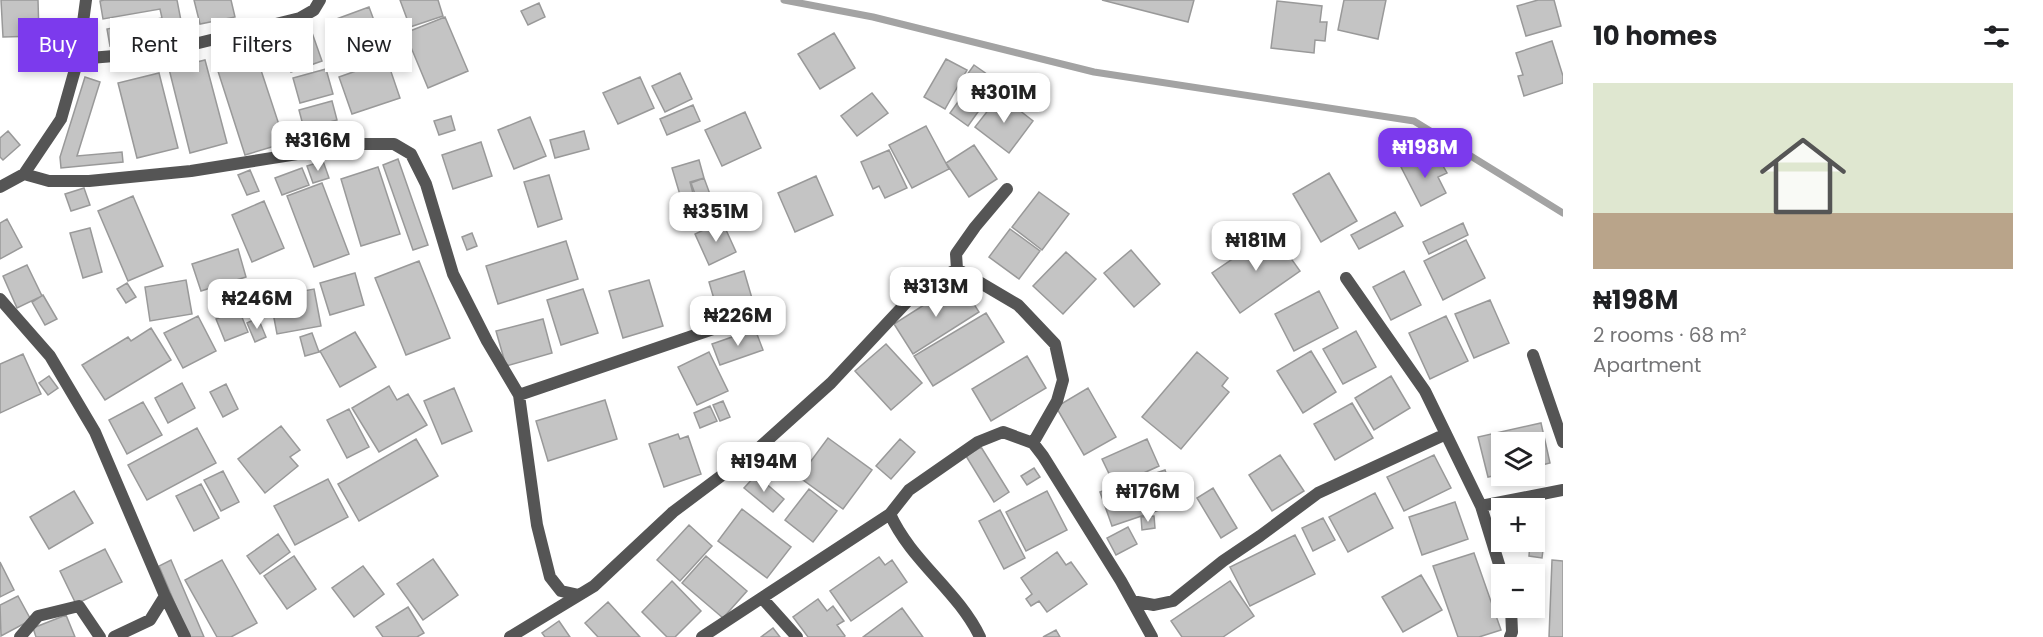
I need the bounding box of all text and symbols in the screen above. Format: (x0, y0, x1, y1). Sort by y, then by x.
chip: Buy (18, 18, 98, 72)
chip: Rent (110, 18, 199, 72)
chip: Filters (211, 18, 313, 72)
chip: New (325, 18, 412, 72)
text: 10 homes (1593, 18, 1717, 54)
icon: filters (1980, 20, 2013, 53)
pin: ₦301M (962, 73, 1046, 124)
text: ₦301M (971, 78, 1037, 106)
pin: ₦316M (276, 121, 360, 172)
icon: home (1749, 122, 1857, 230)
text: ₦316M (285, 126, 351, 154)
pin: ₦198M (1383, 128, 1467, 179)
text: ₦198M (1392, 133, 1458, 161)
pin: ₦351M (674, 192, 758, 243)
text: ₦351M (683, 197, 749, 225)
pin: ₦181M (1214, 221, 1298, 272)
text: ₦181M (1226, 226, 1286, 254)
pin: ₦313M (894, 267, 978, 318)
text: ₦313M (904, 272, 968, 300)
pin: ₦246M (215, 279, 299, 330)
text: ₦198M (1593, 282, 1678, 318)
text: ₦246M (222, 284, 292, 312)
pin: ₦226M (696, 296, 780, 347)
text: ₦226M (704, 301, 772, 329)
text: 2 rooms · 68 m² (1593, 321, 1747, 349)
text: Apartment (1593, 351, 1701, 379)
map controls (1491, 432, 1545, 618)
button: layers (1491, 432, 1545, 486)
pin: ₦194M (722, 442, 806, 493)
text: ₦194M (731, 447, 797, 475)
pin: ₦176M (1106, 472, 1190, 523)
text: ₦176M (1116, 477, 1180, 505)
button: + (1491, 498, 1545, 552)
button: − (1491, 564, 1545, 618)

